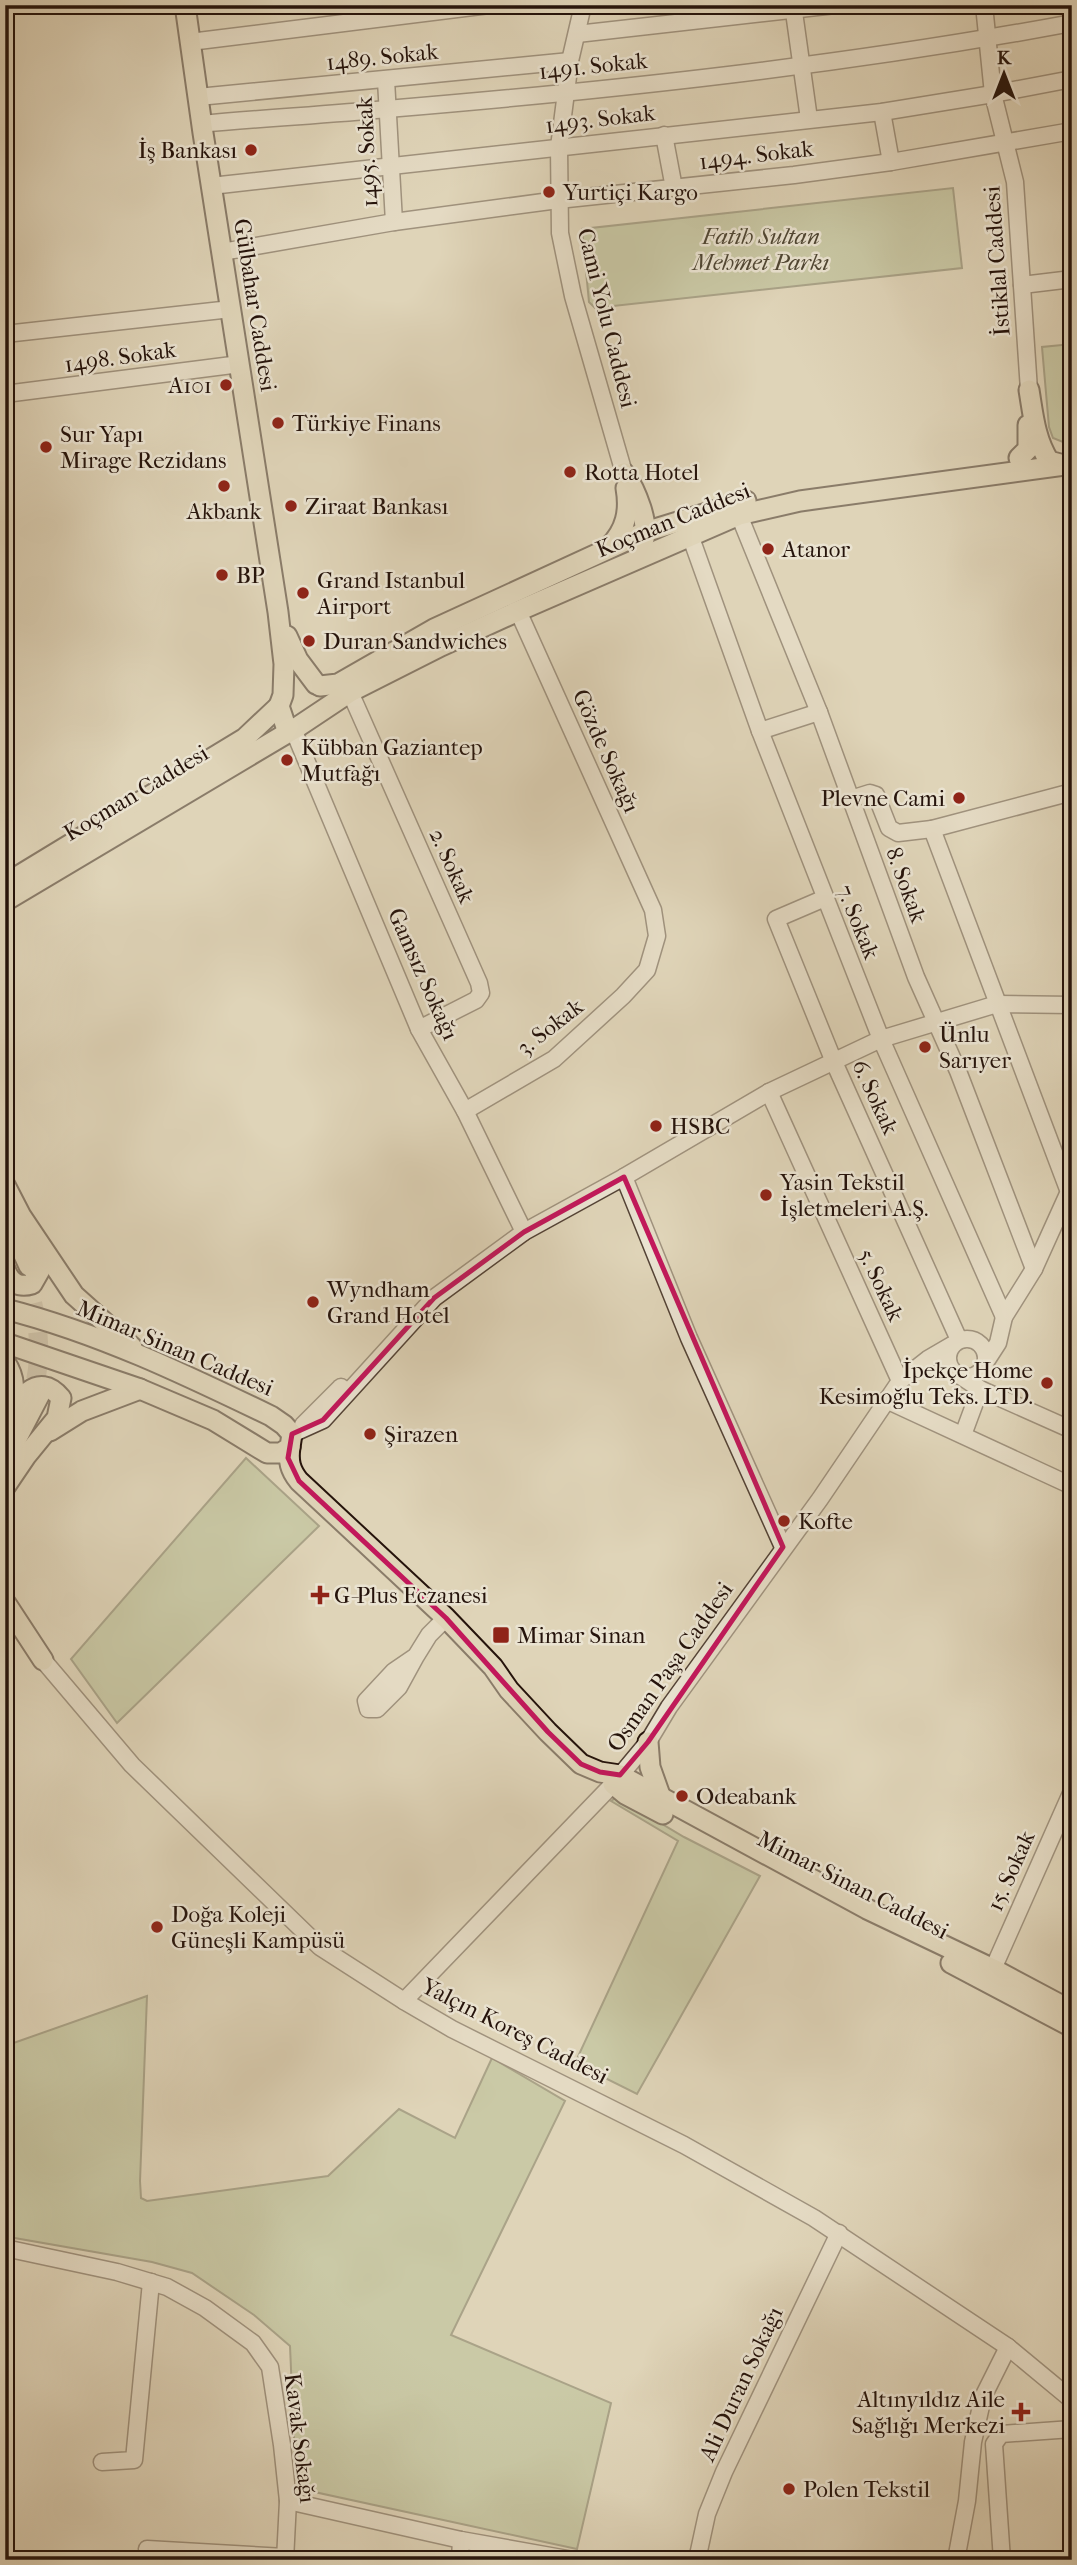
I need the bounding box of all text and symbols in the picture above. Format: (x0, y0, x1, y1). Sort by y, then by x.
street label: 1489. Sokak (325, 38, 440, 76)
north arrow (968, 38, 1038, 108)
street label: 1491. Sokak (537, 47, 650, 85)
text: K (997, 47, 1012, 69)
street label: 1495. Sokak (351, 95, 383, 208)
street label: 1493. Sokak (544, 99, 658, 139)
street label: 1494. Sokak (697, 134, 816, 175)
place label: İş Bankası (138, 137, 237, 164)
marker: İş Bankası (243, 142, 259, 158)
place label: Yurtiçi Kargo (562, 179, 698, 206)
marker: Yurtiçi Kargo (541, 184, 557, 200)
street label: İstiklal Caddesi (978, 185, 1016, 337)
street label: Gülbahar Caddesi (228, 217, 282, 393)
park label: Fatih Sultan Mehmet Parkı (691, 223, 830, 276)
street label: Cami Yolu Caddesi (572, 225, 642, 411)
street label: 1498. Sokak (62, 336, 179, 378)
place label: A101 (167, 372, 212, 399)
marker: A101 (218, 377, 234, 393)
place label: Türkiye Finans (292, 410, 441, 437)
marker: Türkiye Finans (270, 415, 286, 431)
place label: Sur Yapı Mirage Rezidans (60, 421, 226, 474)
marker: Sur Yapı Mirage Rezidans (38, 439, 54, 455)
place label: Rotta Hotel (584, 459, 700, 486)
marker: Rotta Hotel (562, 464, 578, 480)
street label: Koçman Caddesi (592, 477, 754, 563)
marker: Akbank (216, 478, 232, 494)
place label: Ziraat Bankası (305, 493, 448, 520)
place label: Akbank (186, 498, 262, 525)
marker: Ziraat Bankası (283, 498, 299, 514)
place label: Atanor (781, 536, 850, 563)
marker: Atanor (760, 541, 776, 557)
place label: BP (236, 562, 265, 589)
marker: BP (214, 567, 230, 583)
place label: Grand Istanbul Airport (316, 567, 466, 620)
marker: Grand Istanbul Airport (295, 585, 311, 601)
place label: Duran Sandwiches (323, 628, 507, 655)
marker: Duran Sandwiches (301, 633, 317, 649)
street label: Gözde Sokağı (567, 685, 645, 817)
place label: Kübban Gaziantep Mutfağı (301, 734, 483, 787)
street label: Koçman Caddesi (59, 739, 213, 847)
marker: Kübban Gaziantep Mutfağı (279, 752, 295, 768)
place label: Plevne Cami (821, 785, 945, 812)
marker: Plevne Cami (951, 790, 967, 806)
street label: 2. Sokak (424, 824, 481, 909)
street label: 8. Sokak (880, 843, 933, 928)
street label: 7. Sokak (831, 881, 886, 964)
street label: Gamsız Sokağı (382, 904, 464, 1044)
street label: 3. Sokak (512, 992, 589, 1061)
place label: Ünlu Sarıyer (939, 1021, 1011, 1074)
marker: Ünlu Sarıyer (917, 1039, 933, 1055)
street label: 6. Sokak (846, 1055, 905, 1140)
place label: HSBC (670, 1113, 731, 1140)
marker: HSBC (648, 1118, 664, 1134)
place label: Yasin Tekstil İşletmeleri A.Ş. (779, 1169, 929, 1222)
marker: Yasin Tekstil İşletmeleri A.Ş. (758, 1187, 774, 1203)
street label: 5. Sokak (853, 1244, 910, 1327)
place label: Wyndham Grand Hotel (326, 1276, 450, 1329)
street label: Mimar Sinan Caddesi (73, 1294, 278, 1402)
marker: Wyndham Grand Hotel (305, 1294, 321, 1310)
place label: İpekçe Home Kesimoğlu Teks. LTD. (819, 1357, 1033, 1410)
marker: İpekçe Home Kesimoğlu Teks. LTD. (1039, 1375, 1055, 1391)
place label: Şirazen (384, 1421, 459, 1448)
marker: Şirazen (362, 1426, 378, 1442)
place label: Kofte (798, 1508, 853, 1535)
marker: Kofte (776, 1513, 792, 1529)
street label: Osman Paşa Caddesi (601, 1577, 739, 1757)
place label: G-Plus Eczanesi (334, 1582, 488, 1609)
marker: G-Plus Eczanesi (312, 1587, 328, 1603)
place label: Mimar Sinan (517, 1622, 646, 1649)
marker: Mimar Sinan (491, 1625, 511, 1645)
place label: Odeabank (696, 1783, 798, 1810)
marker: Odeabank (674, 1788, 690, 1804)
street label: Mimar Sinan Caddesi (753, 1825, 953, 1945)
street label: 15. Sokak (981, 1826, 1041, 1915)
place label: Doğa Koleji Güneşli Kampüsü (171, 1901, 345, 1954)
marker: Doğa Koleji Güneşli Kampüsü (149, 1919, 165, 1935)
street label: Yalçın Koreş Caddesi (416, 1972, 613, 2090)
street label: Ali Duran Sokağı (693, 2302, 789, 2466)
street label: Kavak Sokağı (279, 2371, 321, 2505)
place label: Altınyıldız Aile Sağlığı Merkezi (851, 2386, 1005, 2439)
marker: Altınyıldız Aile Sağlığı Merkezi (1011, 2402, 1031, 2422)
place label: Polen Tekstil (803, 2476, 931, 2503)
marker: Polen Tekstil (781, 2481, 797, 2497)

